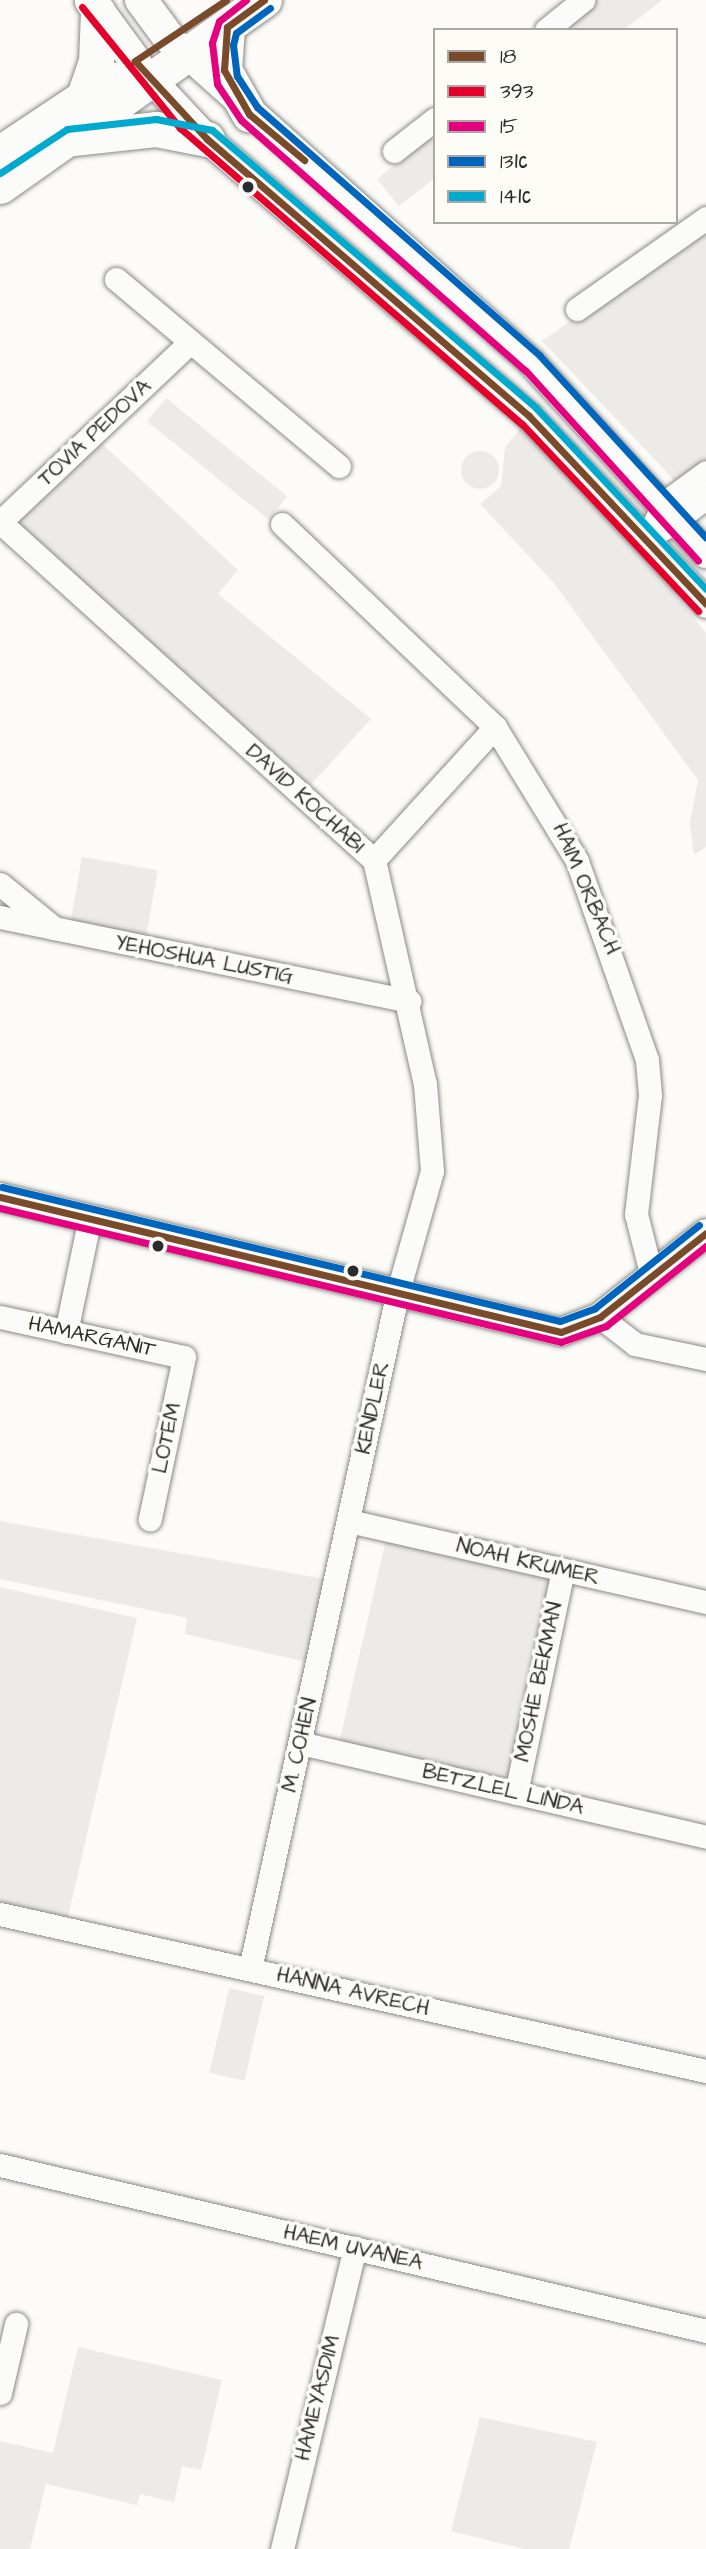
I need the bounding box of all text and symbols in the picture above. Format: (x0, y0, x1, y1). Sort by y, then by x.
legend (433, 28, 678, 224)
text: 18 (500, 42, 516, 71)
text: 393 (500, 77, 533, 106)
text: 15 (500, 112, 518, 141)
text: 13א (500, 147, 528, 176)
unlabelled marker (241, 180, 255, 194)
text: 14א (500, 182, 531, 211)
street label: TOVIA PEDOVA (33, 374, 157, 492)
street label: DAVID KOCHABI (240, 739, 370, 859)
street label: HAIM ORBACH (547, 820, 625, 958)
street label: YEHOSHUA LUSTIG (113, 930, 295, 990)
unlabelled marker (151, 1239, 165, 1253)
unlabelled marker (346, 1264, 360, 1278)
street label: HAMARGANIT (26, 1311, 158, 1363)
street label: KENDLER (351, 1359, 395, 1457)
street label: LOTEM (147, 1400, 187, 1476)
street label: NOAH KRUMER (454, 1533, 602, 1591)
street label: MOSHE BEKMAN (510, 1600, 568, 1764)
street label: M. COHEN (277, 1695, 323, 1795)
street label: BETZLEL LINDA (420, 1759, 586, 1821)
street label: HANNA AVRECH (274, 1962, 432, 2022)
street label: HAEM UVANEA (281, 2220, 425, 2276)
street label: HAMEYASDIM (290, 2333, 346, 2463)

